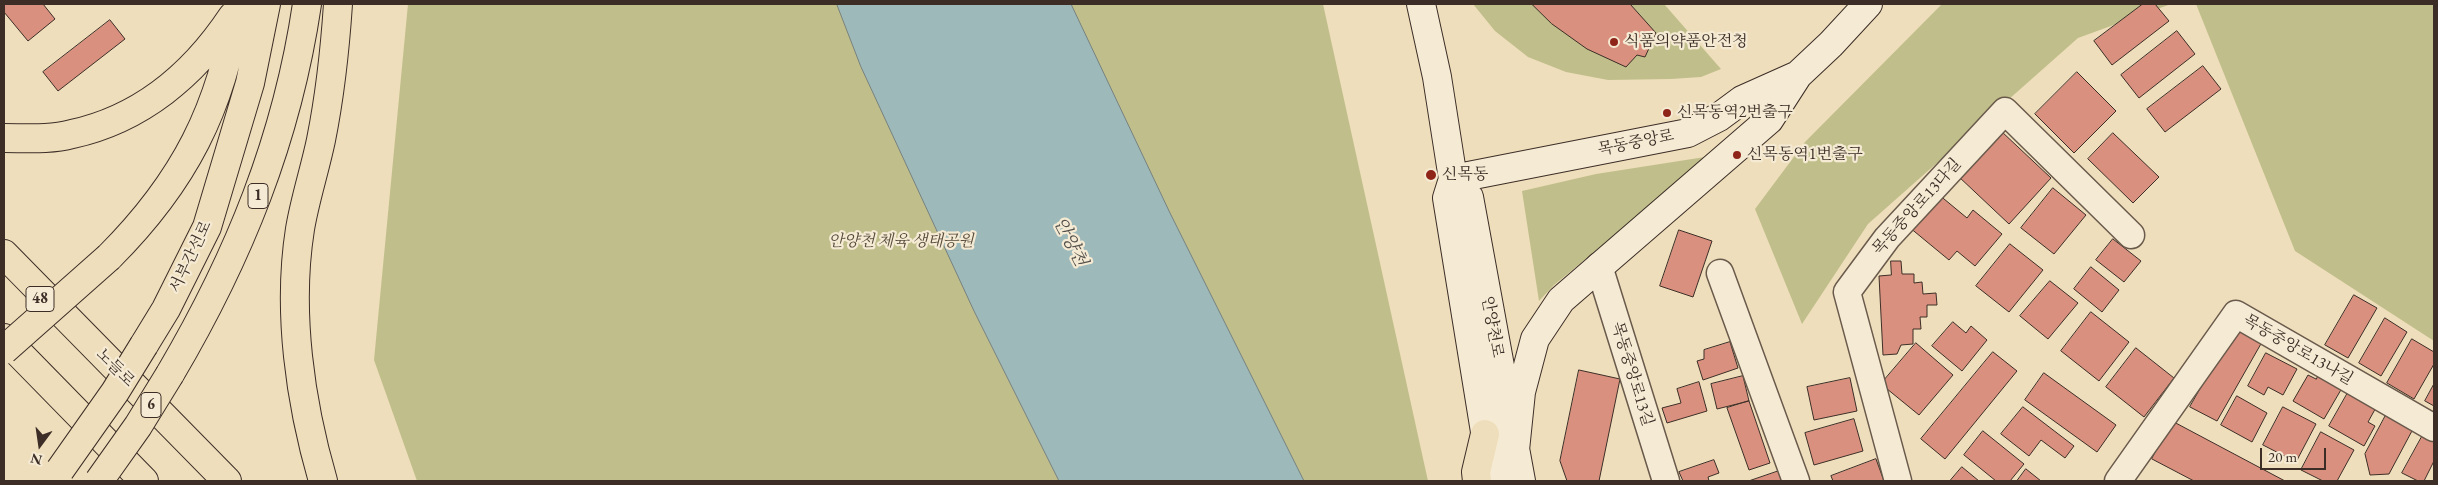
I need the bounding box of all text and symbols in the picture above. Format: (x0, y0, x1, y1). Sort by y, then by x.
place label: 식품의약품안전청 (1624, 32, 1748, 52)
marker: 식품의약품안전청 (1608, 36, 1620, 48)
place label: 신목동역2번출구 (1677, 103, 1793, 123)
marker: 신목동역2번출구 (1661, 107, 1673, 119)
street label: 목동중앙로 (1596, 126, 1676, 160)
place label: 신목동역1번출구 (1747, 145, 1863, 165)
marker: 신목동역1번출구 (1731, 149, 1743, 161)
street label: 목동중앙로13다길 (1869, 155, 1965, 259)
place label: 신목동 (1442, 165, 1488, 185)
marker: 신목동 (1424, 168, 1438, 182)
road number: 1 (248, 184, 268, 208)
water label: 안양천 (1049, 214, 1091, 270)
street label: 서부간선로 (166, 218, 216, 296)
park label: 안양천 체육 생태공원 (828, 232, 974, 252)
road number: 48 (26, 286, 54, 312)
street label: 안양천로 (1477, 295, 1507, 359)
street label: 목동중앙로13나길 (2240, 311, 2356, 389)
street label: 목동중앙로13길 (1607, 320, 1657, 428)
street label: 노들로 (92, 345, 138, 391)
road number: 6 (141, 392, 161, 418)
north arrow (15, 420, 65, 470)
scale bar (2263, 438, 2329, 470)
text: 20 m (2268, 447, 2297, 466)
text: N (29, 449, 44, 470)

